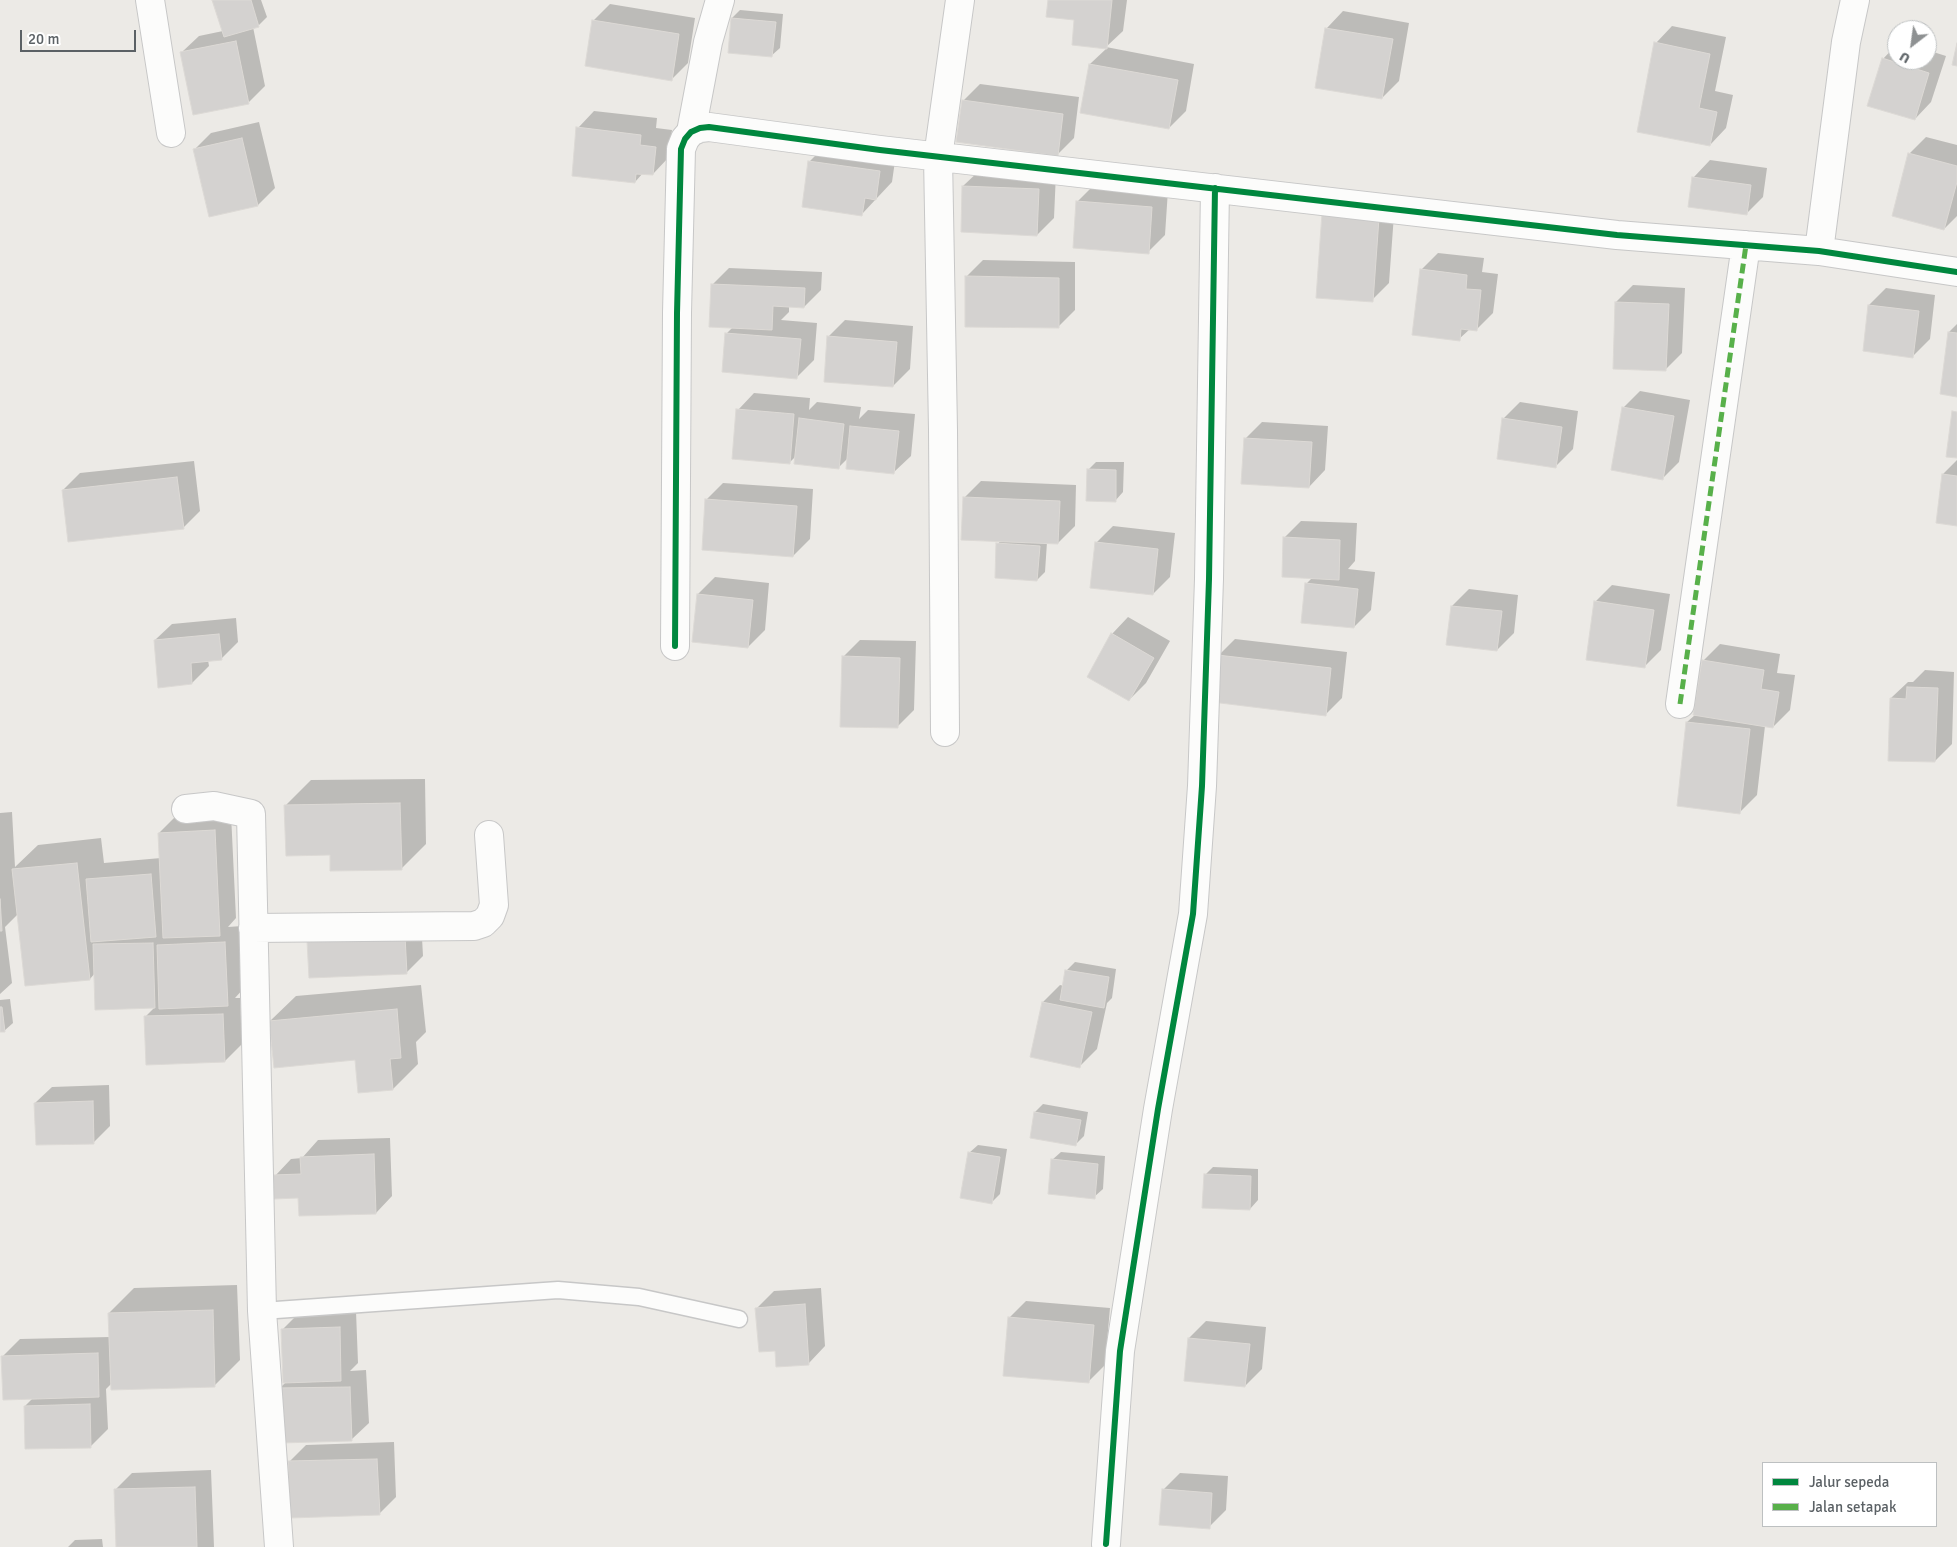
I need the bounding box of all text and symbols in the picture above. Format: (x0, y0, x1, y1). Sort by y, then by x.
scale bar (22, 20, 139, 52)
north arrow (1887, 20, 1937, 70)
text: 20 m (28, 30, 59, 48)
text: U (1896, 48, 1913, 67)
legend (1762, 1462, 1937, 1527)
text: Jalur sepeda (1809, 1473, 1889, 1491)
text: Jalan setapak (1809, 1498, 1896, 1516)

